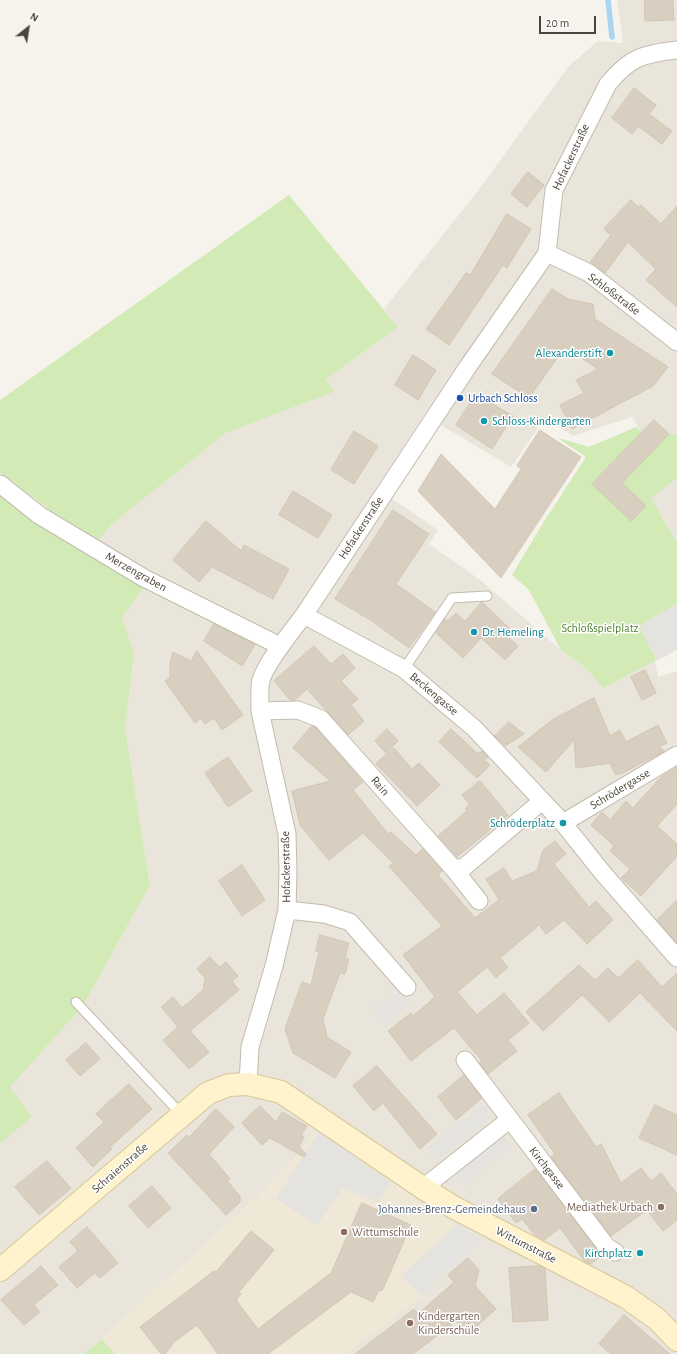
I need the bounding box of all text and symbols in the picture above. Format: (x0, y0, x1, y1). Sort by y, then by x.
north arrow (8, 8, 48, 48)
scale bar (541, 8, 598, 34)
text: N (28, 10, 40, 24)
text: 20 m (546, 17, 569, 29)
street label: Hofackerstraße (549, 121, 593, 193)
street label: Schloßstraße (585, 270, 643, 318)
place label: Alexanderstift (536, 346, 602, 360)
marker: Alexanderstift (605, 348, 615, 358)
place label: Urbach Schloss (468, 391, 538, 405)
marker: Urbach Schloss (455, 393, 465, 403)
place label: Schloss-Kindergarten (492, 414, 591, 428)
marker: Schloss-Kindergarten (479, 416, 489, 426)
street label: Hofackerstraße (335, 494, 387, 562)
street label: Merzengraben (103, 549, 169, 595)
park label: Schloßspielplatz (561, 621, 639, 635)
place label: Dr. Hemeling (482, 625, 544, 639)
marker: Dr. Hemeling (469, 627, 479, 637)
street label: Beckengasse (407, 669, 461, 719)
street label: Schrödergasse (587, 766, 653, 812)
street label: Rain (368, 773, 392, 799)
place label: Schröderplatz (490, 816, 555, 830)
marker: Schröderplatz (558, 818, 568, 828)
street label: Hofackerstraße (278, 831, 294, 903)
street label: Schraienstraße (89, 1140, 151, 1196)
street label: Kirchgasse (526, 1144, 568, 1192)
place label: Mediathek Urbach (567, 1200, 653, 1214)
place label: Johannes-Brenz-Gemeindehaus (378, 1202, 526, 1216)
marker: Mediathek Urbach (656, 1202, 666, 1212)
marker: Johannes-Brenz-Gemeindehaus (529, 1204, 539, 1214)
street label: Wittumstraße (493, 1223, 559, 1267)
place label: Wittumschule (352, 1225, 419, 1239)
marker: Wittumschule (339, 1227, 349, 1237)
place label: Kirchplatz (584, 1246, 632, 1260)
marker: Kirchplatz (635, 1248, 645, 1258)
place label: Kindergarten Kinderschüle (418, 1309, 480, 1337)
marker: Kindergarten Kinderschüle (405, 1318, 415, 1328)

